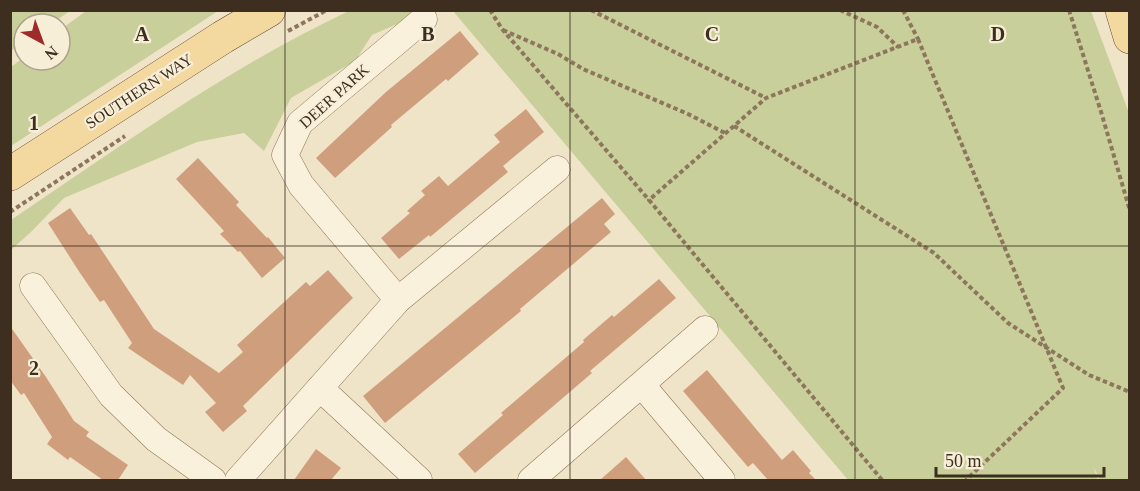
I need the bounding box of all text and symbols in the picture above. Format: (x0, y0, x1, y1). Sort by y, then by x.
north arrow (12, 12, 72, 72)
text: A (135, 23, 150, 45)
text: B (421, 23, 435, 45)
text: C (705, 23, 719, 45)
text: D (991, 23, 1005, 45)
text: N (41, 43, 61, 63)
street label: SOUTHERN WAY (82, 50, 196, 132)
street label: DEER PARK (296, 60, 372, 131)
text: 1 (29, 112, 39, 134)
text: 2 (29, 357, 39, 379)
scale bar (936, 440, 1104, 478)
text: 50 m (945, 451, 982, 471)

